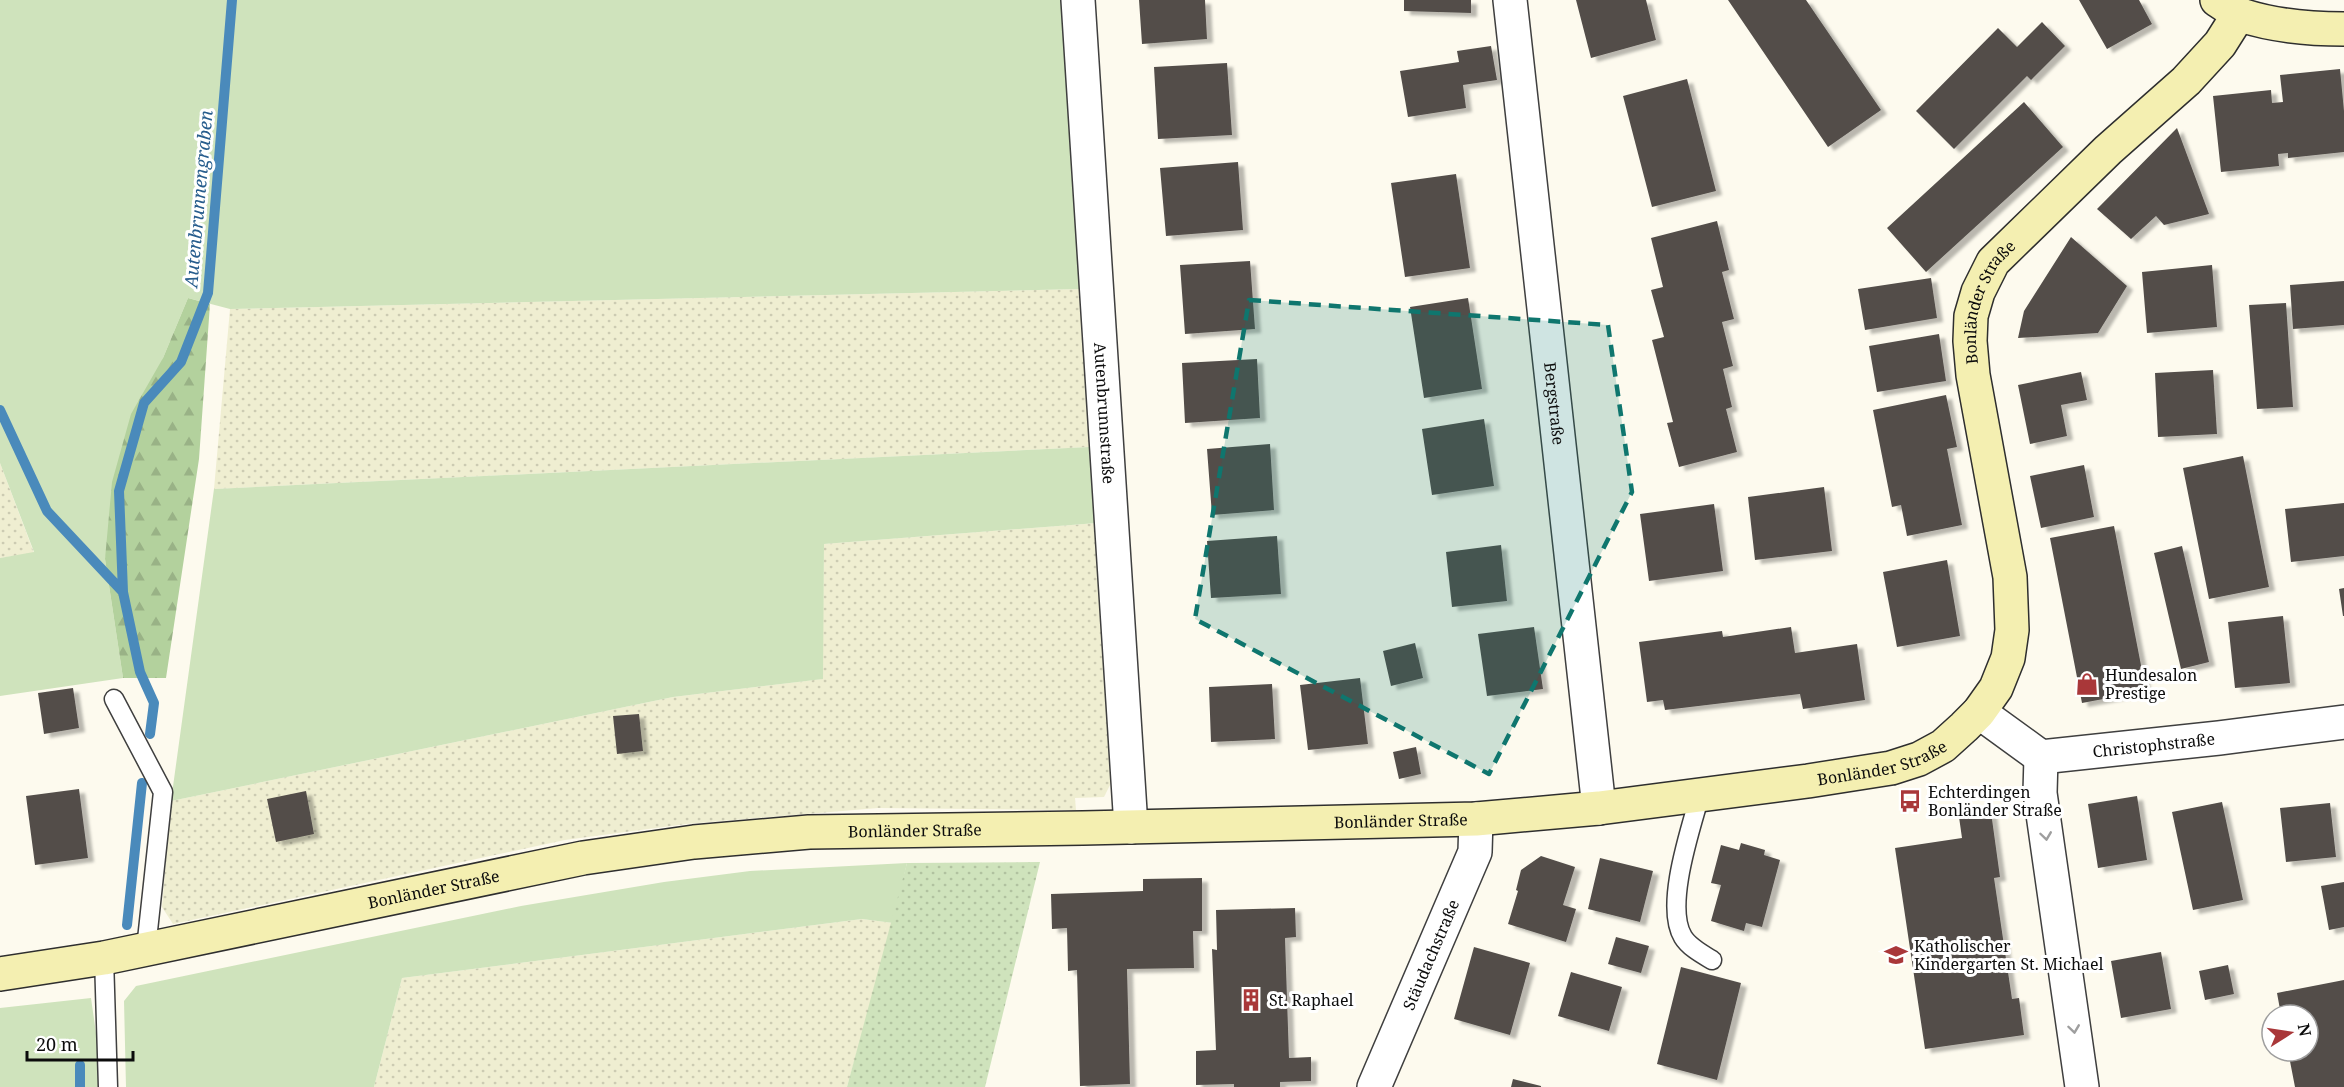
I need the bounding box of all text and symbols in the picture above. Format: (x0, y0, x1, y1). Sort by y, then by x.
water label: Autenbrunnengraben (178, 109, 218, 291)
street label: Bonländer Straße (1959, 235, 2020, 365)
street label: Autenbrunnstraße (1089, 342, 1120, 485)
street label: Bergstraße (1539, 361, 1570, 446)
place label: Hundesalon Prestige (2105, 664, 2197, 704)
shop icon: Hundesalon Prestige (2074, 671, 2100, 697)
street label: Christophstraße (2092, 728, 2216, 762)
street label: Bonländer Straße (1816, 735, 1951, 790)
place label: Echterdingen Bonländer Straße (1928, 781, 2062, 821)
bus stop icon: Echterdingen Bonländer Straße (1897, 788, 1923, 814)
street label: Bonländer Straße (1334, 808, 1468, 833)
street label: Bonländer Straße (848, 818, 982, 842)
one-way arrow (2040, 831, 2052, 840)
street label: Bonländer Straße (366, 865, 501, 914)
street label: Stäudachstraße (1397, 896, 1464, 1013)
place label: Katholischer Kindergarten St. Michael (1914, 935, 2104, 975)
school or university icon: Katholischer Kindergarten St. Michael (1883, 942, 1909, 968)
building icon: St. Raphael (1238, 987, 1264, 1013)
place label: St. Raphael (1269, 989, 1354, 1011)
north arrow (2260, 1003, 2320, 1063)
text: N (2293, 1021, 2317, 1039)
scale bar (27, 1024, 134, 1062)
one-way arrow (2067, 1024, 2079, 1033)
text: 20 m (36, 1032, 78, 1056)

